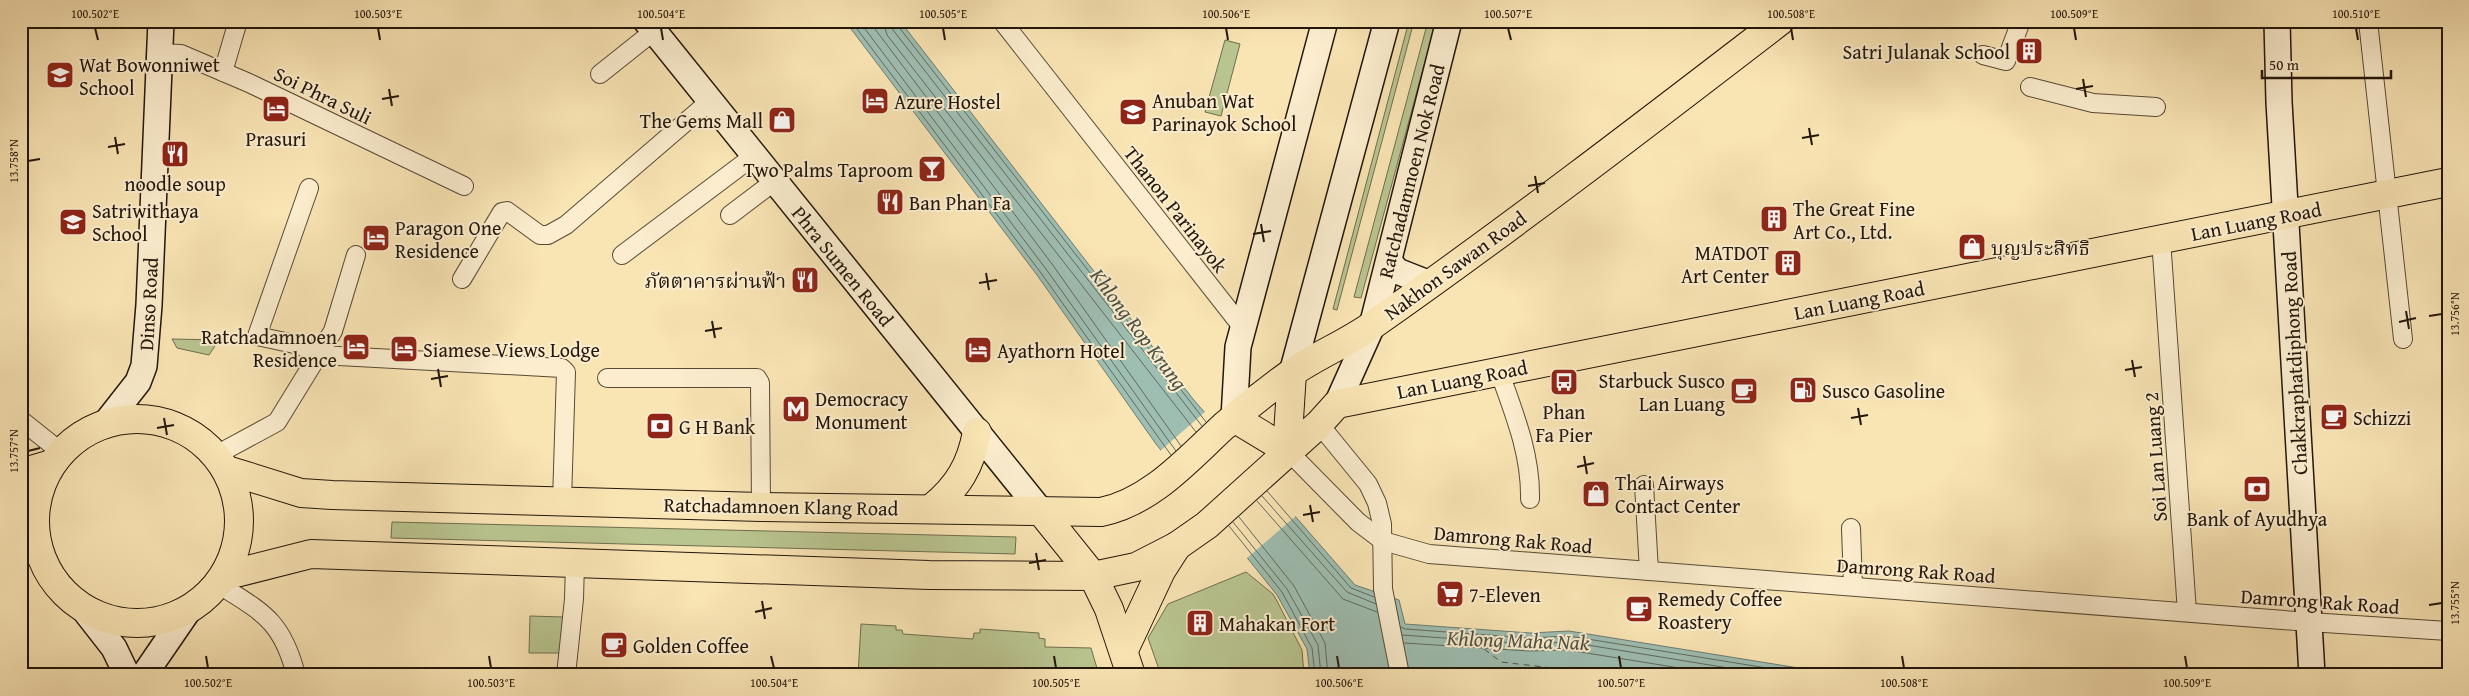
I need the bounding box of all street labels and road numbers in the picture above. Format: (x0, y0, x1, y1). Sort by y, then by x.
street label: Soi Phra Suli (269, 59, 377, 131)
street label: Ratchadamnoen Nok Road (1370, 61, 1452, 281)
street label: Thanon Parinayok (1117, 140, 1235, 279)
street label: Lan Luang Road (2188, 194, 2324, 248)
street label: Phra Sumen Road (785, 199, 901, 333)
street label: Nakhon Sawan Road (1378, 203, 1532, 327)
street label: Chakkraphatdiphong Road (2274, 250, 2314, 476)
street label: Dinso Road (131, 256, 165, 351)
street label: Lan Luang Road (1791, 273, 1927, 327)
street label: Lan Luang Road (1394, 352, 1530, 406)
street label: Soi Lan Luang 2 (2136, 391, 2174, 523)
street label: Ratchadamnoen Klang Road (663, 489, 899, 523)
street label: Damrong Rak Road (1433, 518, 1594, 560)
street label: Damrong Rak Road (1836, 550, 1997, 590)
street label: Damrong Rak Road (2240, 581, 2401, 621)

